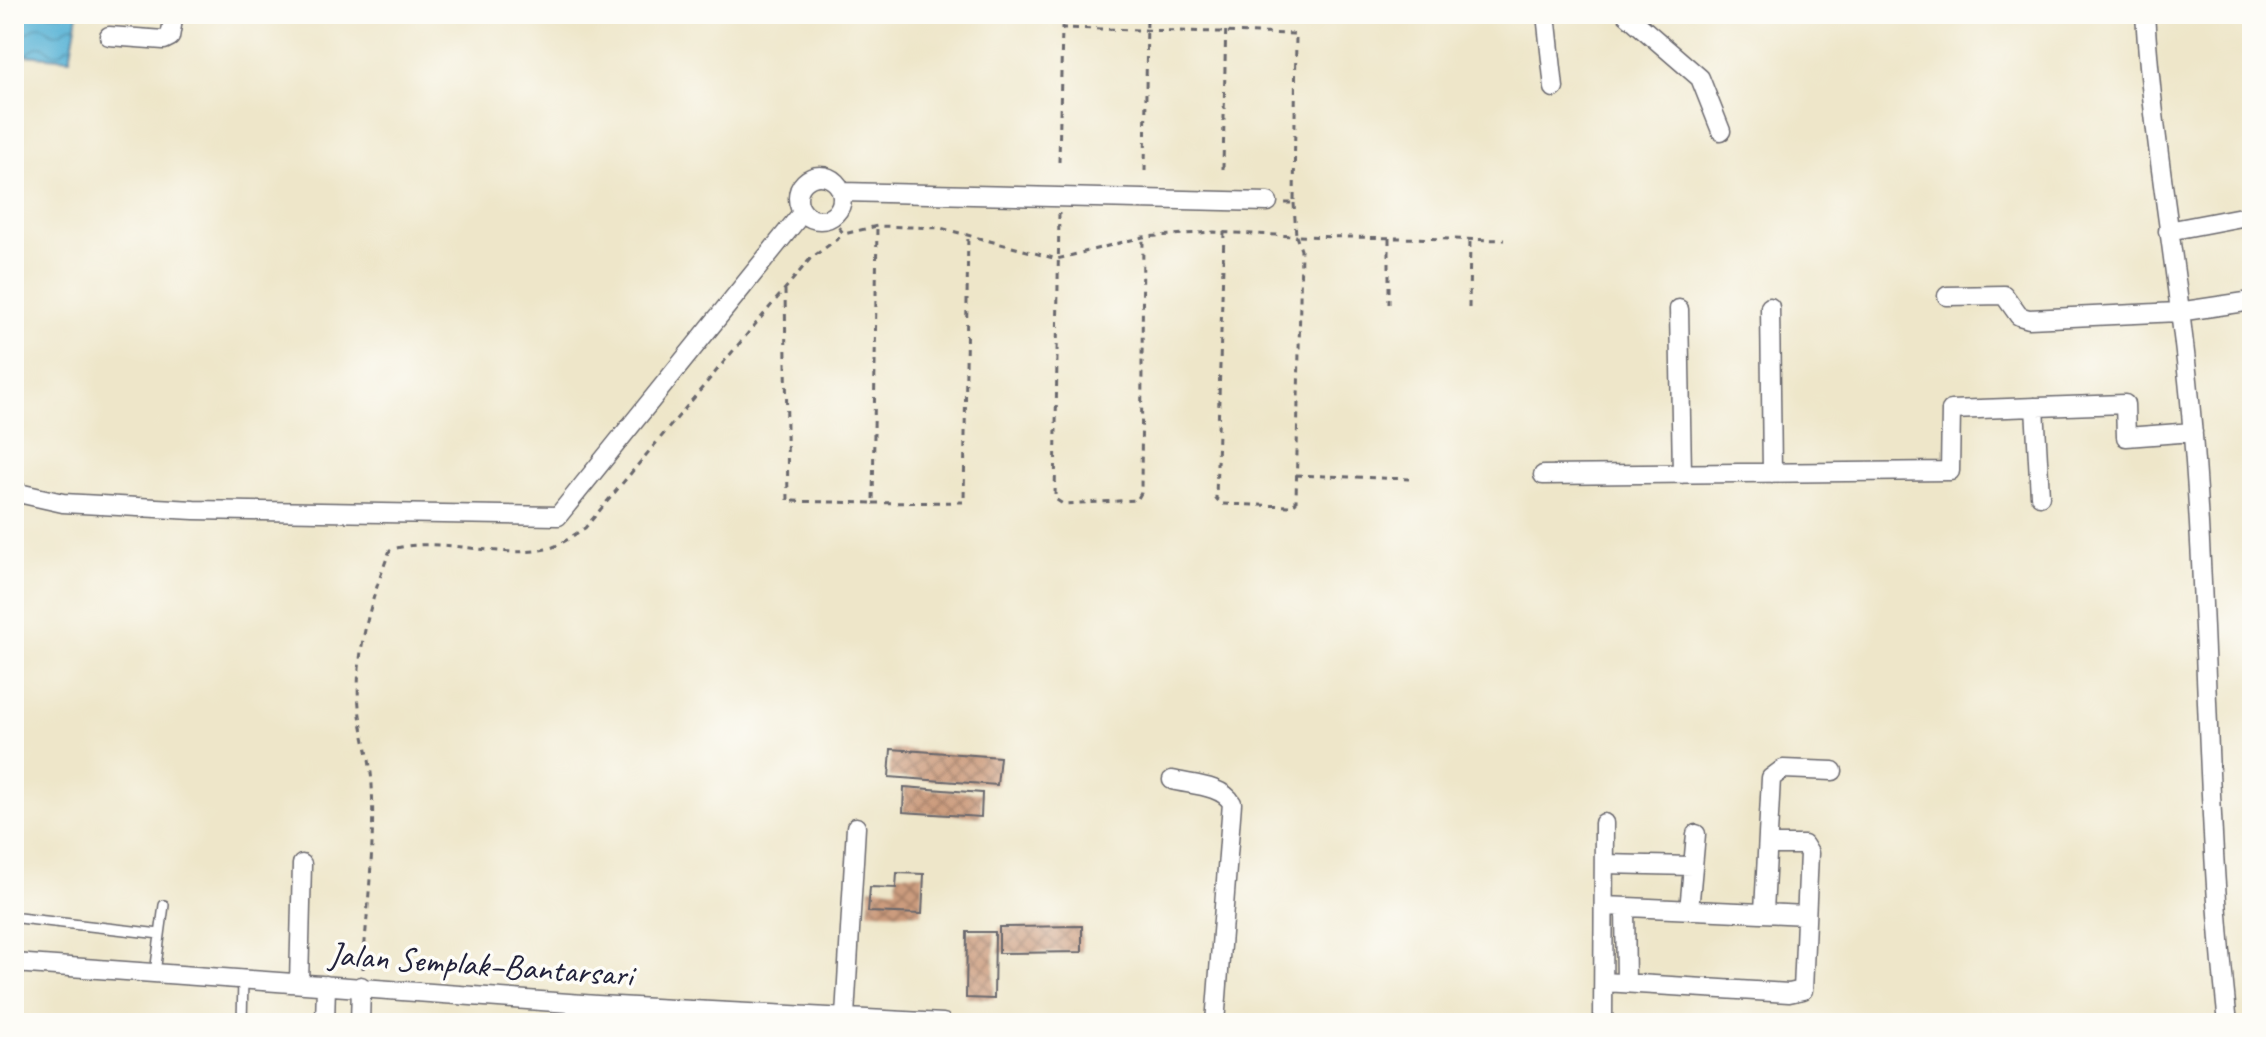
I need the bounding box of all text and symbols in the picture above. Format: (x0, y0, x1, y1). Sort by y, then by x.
street label: Jalan Semplak–Bantarsari (326, 932, 638, 996)

